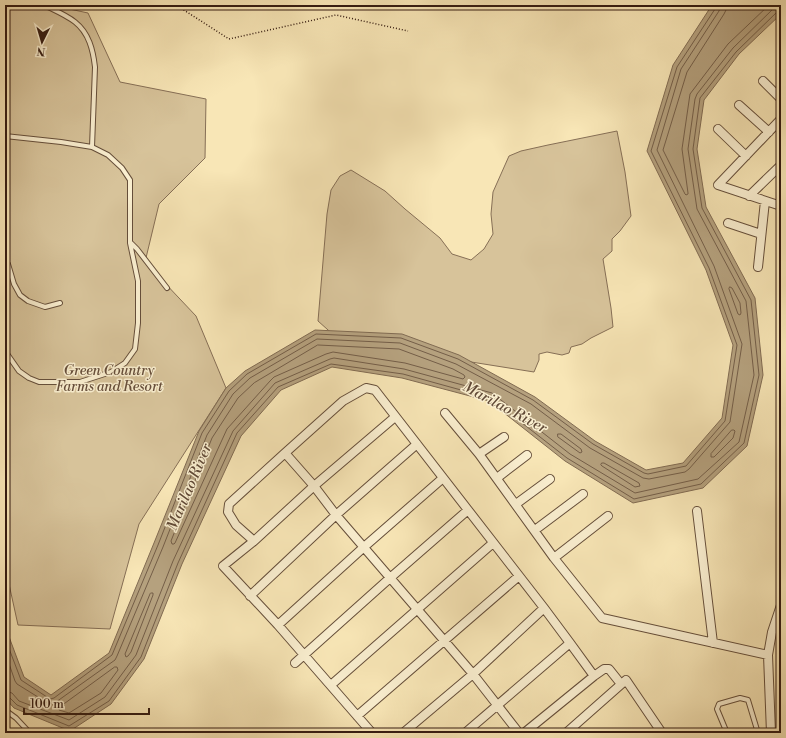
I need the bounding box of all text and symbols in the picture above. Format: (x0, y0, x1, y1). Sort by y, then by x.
north arrow (22, 22, 62, 62)
text: N (36, 44, 46, 58)
park label: Green Country Farms and Resort (55, 362, 163, 396)
water label: Marilao River (459, 377, 551, 438)
water label: Marilao River (163, 440, 217, 534)
scale bar (24, 690, 149, 716)
text: 100 m (30, 697, 64, 712)

